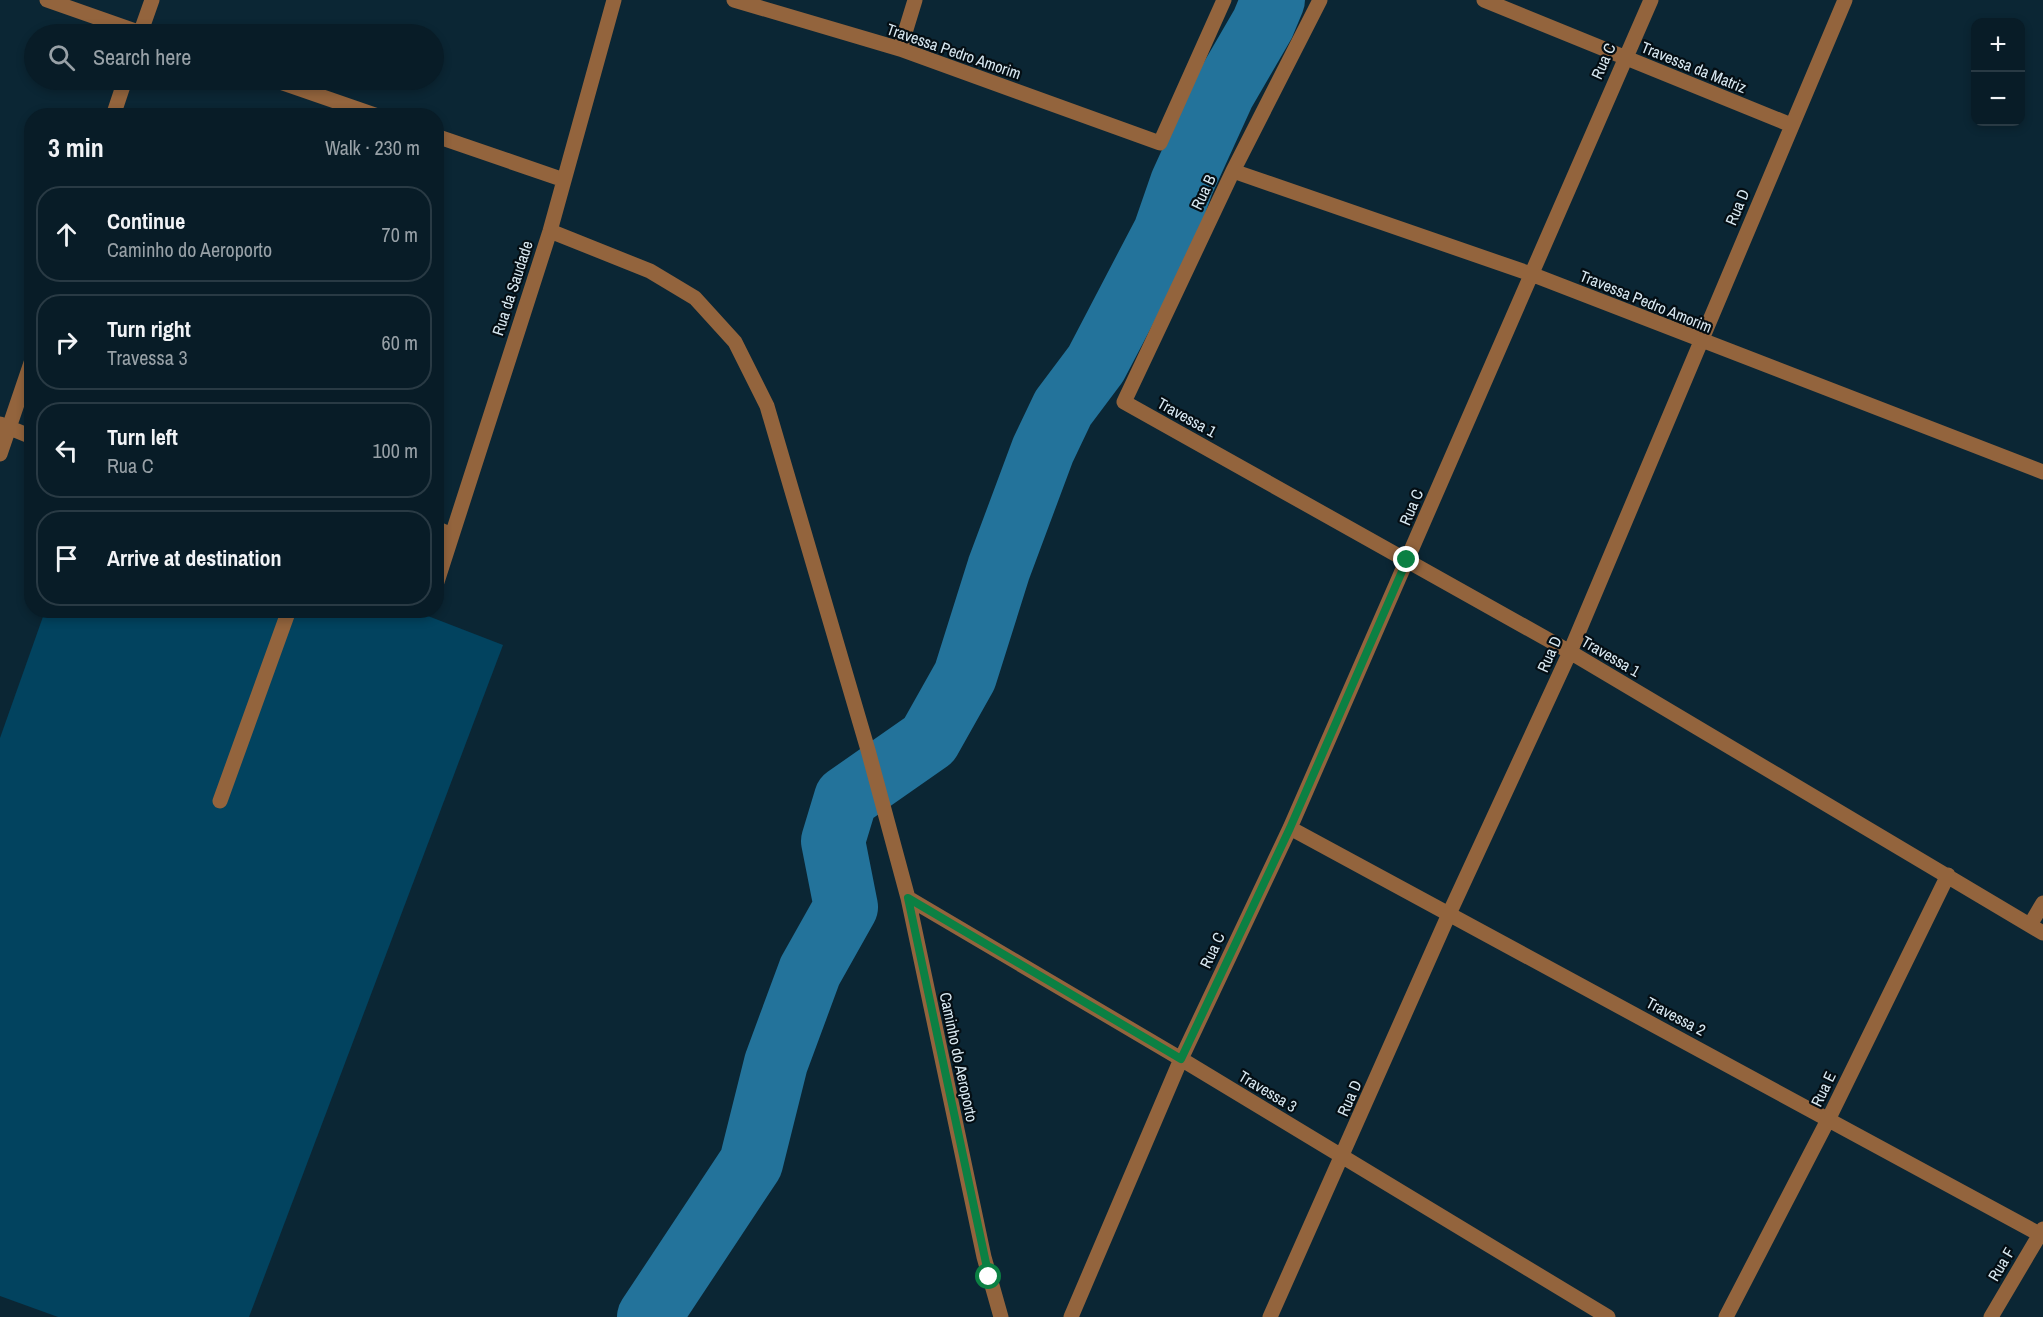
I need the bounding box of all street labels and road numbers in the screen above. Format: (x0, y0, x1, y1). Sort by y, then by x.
street label: Travessa Pedro Amorim (884, 18, 1024, 84)
street label: Travessa da Matriz (1638, 36, 1750, 98)
street label: Rua C (1585, 40, 1621, 82)
street label: Rua B (1185, 171, 1221, 213)
street label: Rua D (1720, 186, 1754, 228)
street label: Rua da Saudade (486, 238, 538, 338)
street label: Travessa Pedro Amorim (1577, 264, 1715, 338)
street label: Travessa 1 (1153, 392, 1221, 443)
street label: Rua C (1394, 486, 1428, 528)
street label: Travessa 1 (1578, 630, 1645, 682)
street label: Rua D (1531, 633, 1567, 675)
street label: Rua C (1194, 928, 1230, 972)
street label: Caminho do Aeroporto (935, 990, 983, 1124)
street label: Travessa 2 (1642, 991, 1710, 1041)
street label: Travessa 3 (1235, 1065, 1301, 1117)
street label: Rua E (1805, 1068, 1841, 1110)
street label: Rua D (1331, 1077, 1367, 1119)
street label: Rua F (1982, 1243, 2020, 1285)

